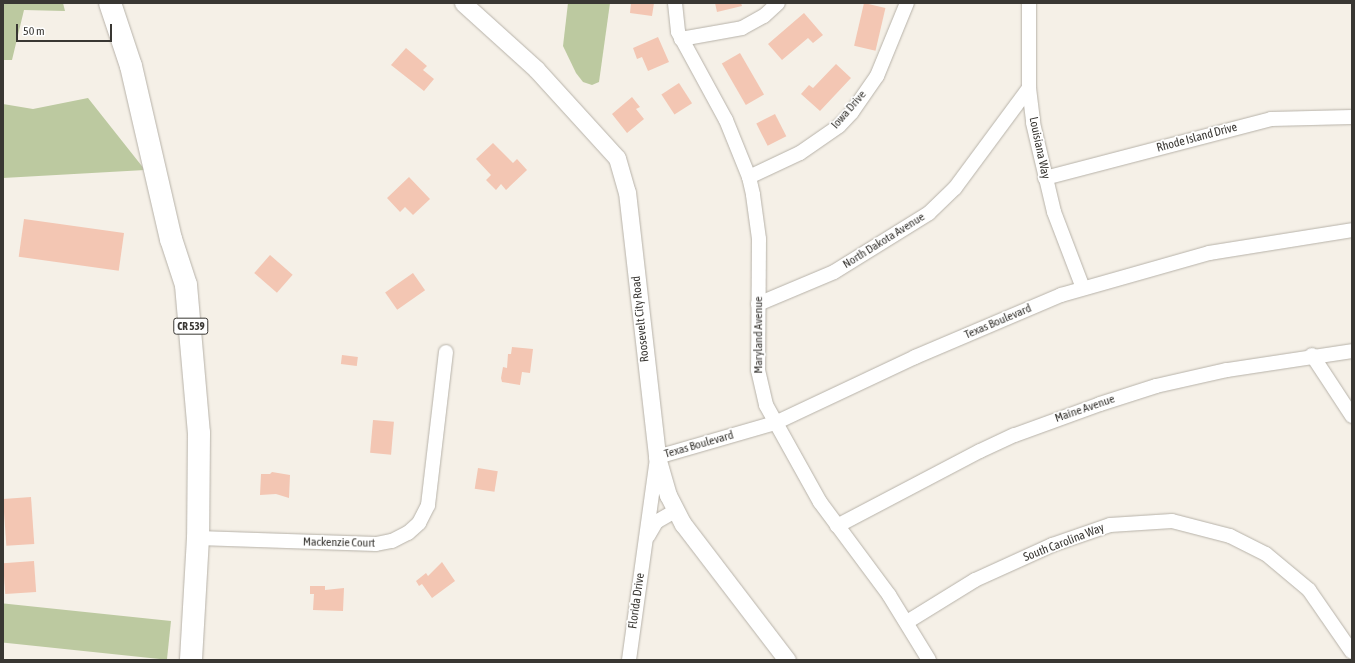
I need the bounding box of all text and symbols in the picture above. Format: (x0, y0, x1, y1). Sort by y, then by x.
scale bar (18, 16, 114, 42)
text: 50 m (23, 24, 45, 38)
street label: Iowa Drive (828, 88, 870, 132)
street label: Louisiana Way (1025, 116, 1053, 180)
street label: Rhode Island Drive (1155, 120, 1239, 156)
street label: North Dakota Avenue (840, 210, 928, 272)
street label: Roosevelt City Road (629, 275, 653, 363)
street label: Maryland Avenue (752, 296, 766, 374)
street label: Texas Boulevard (962, 301, 1034, 343)
road number: CR 539 (173, 317, 209, 335)
street label: Maine Avenue (1053, 392, 1117, 426)
street label: Texas Boulevard (663, 428, 735, 462)
street label: South Carolina Way (1022, 521, 1106, 565)
street label: Mackenzie Court (303, 535, 375, 551)
street label: Florida Drive (626, 572, 648, 630)

